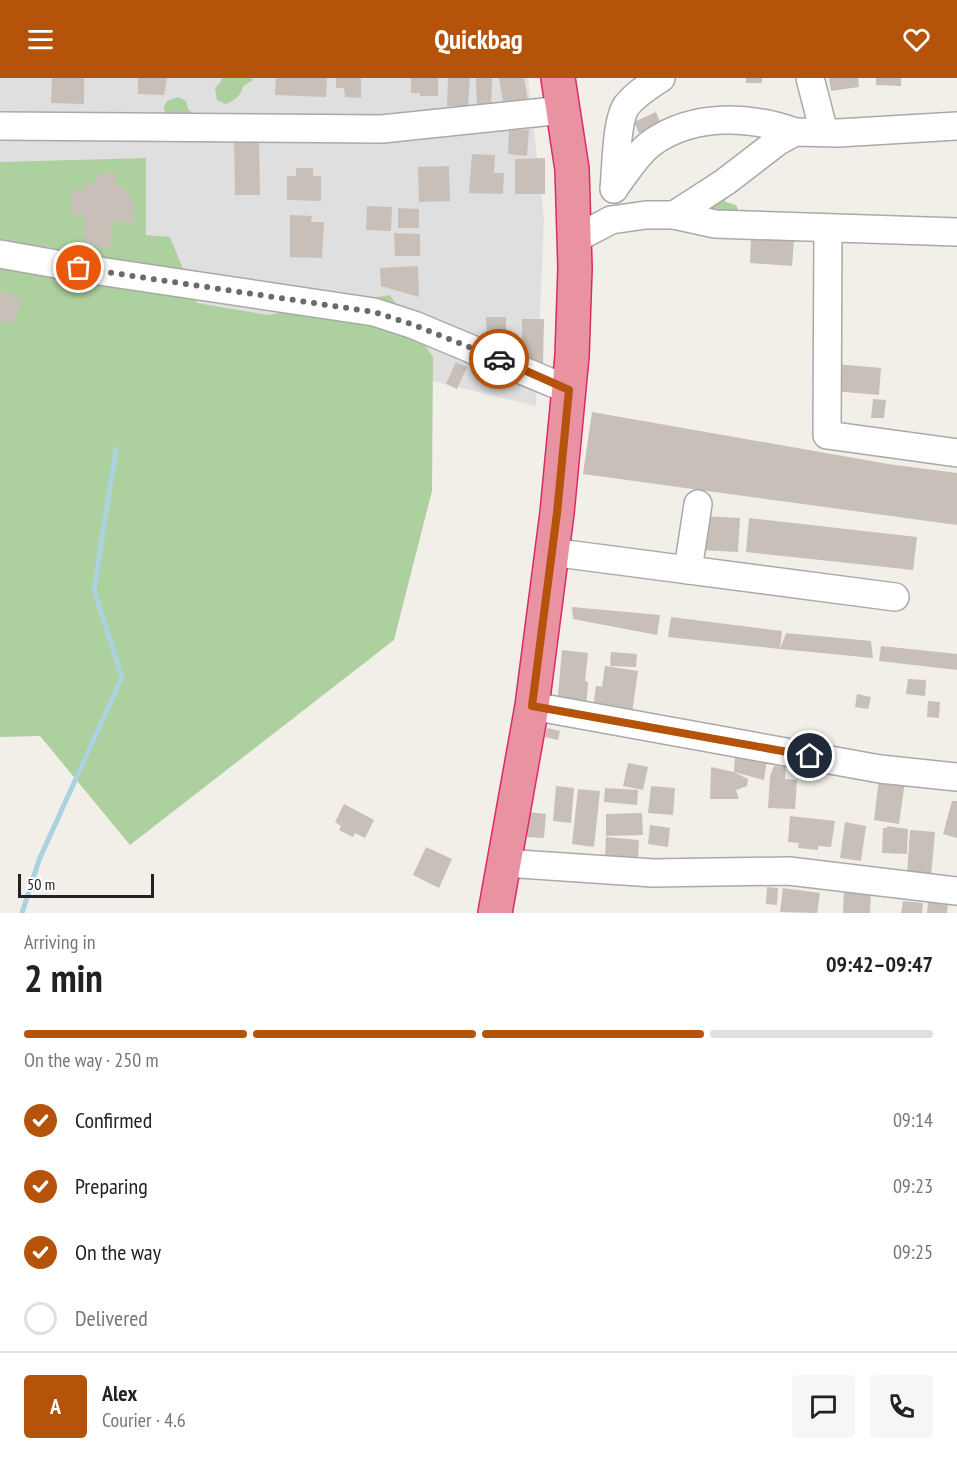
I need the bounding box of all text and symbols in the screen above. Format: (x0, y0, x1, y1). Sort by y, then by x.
text: Quickbag (434, 22, 523, 56)
icon: menu (24, 23, 57, 56)
icon: heart (900, 23, 933, 56)
pin (53, 242, 104, 293)
icon: bag (62, 251, 95, 284)
courier (469, 329, 529, 389)
icon: car (483, 343, 516, 376)
pin (784, 730, 835, 781)
icon: home (793, 739, 826, 772)
scale bar (18, 871, 154, 898)
text: 50 m (27, 874, 55, 894)
text: Arriving in (24, 929, 96, 955)
text: 09:42–09:47 (826, 950, 933, 978)
text: 2 min (24, 952, 103, 1003)
text: On the way · 250 m (24, 1047, 159, 1073)
icon: check (24, 1104, 57, 1137)
text: Confirmed (75, 1106, 152, 1134)
text: 09:14 (893, 1107, 933, 1133)
icon: check (24, 1170, 57, 1203)
text: Preparing (75, 1172, 148, 1200)
text: 09:23 (893, 1173, 933, 1199)
icon: check (24, 1236, 57, 1269)
text: On the way (75, 1238, 161, 1266)
text: 09:25 (893, 1239, 933, 1265)
text: Delivered (75, 1304, 148, 1332)
button: chat (792, 1375, 855, 1438)
button: phone (870, 1375, 933, 1438)
text: Alex (102, 1379, 137, 1407)
text: A (50, 1392, 61, 1420)
text: Courier · 4.6 (102, 1407, 186, 1433)

